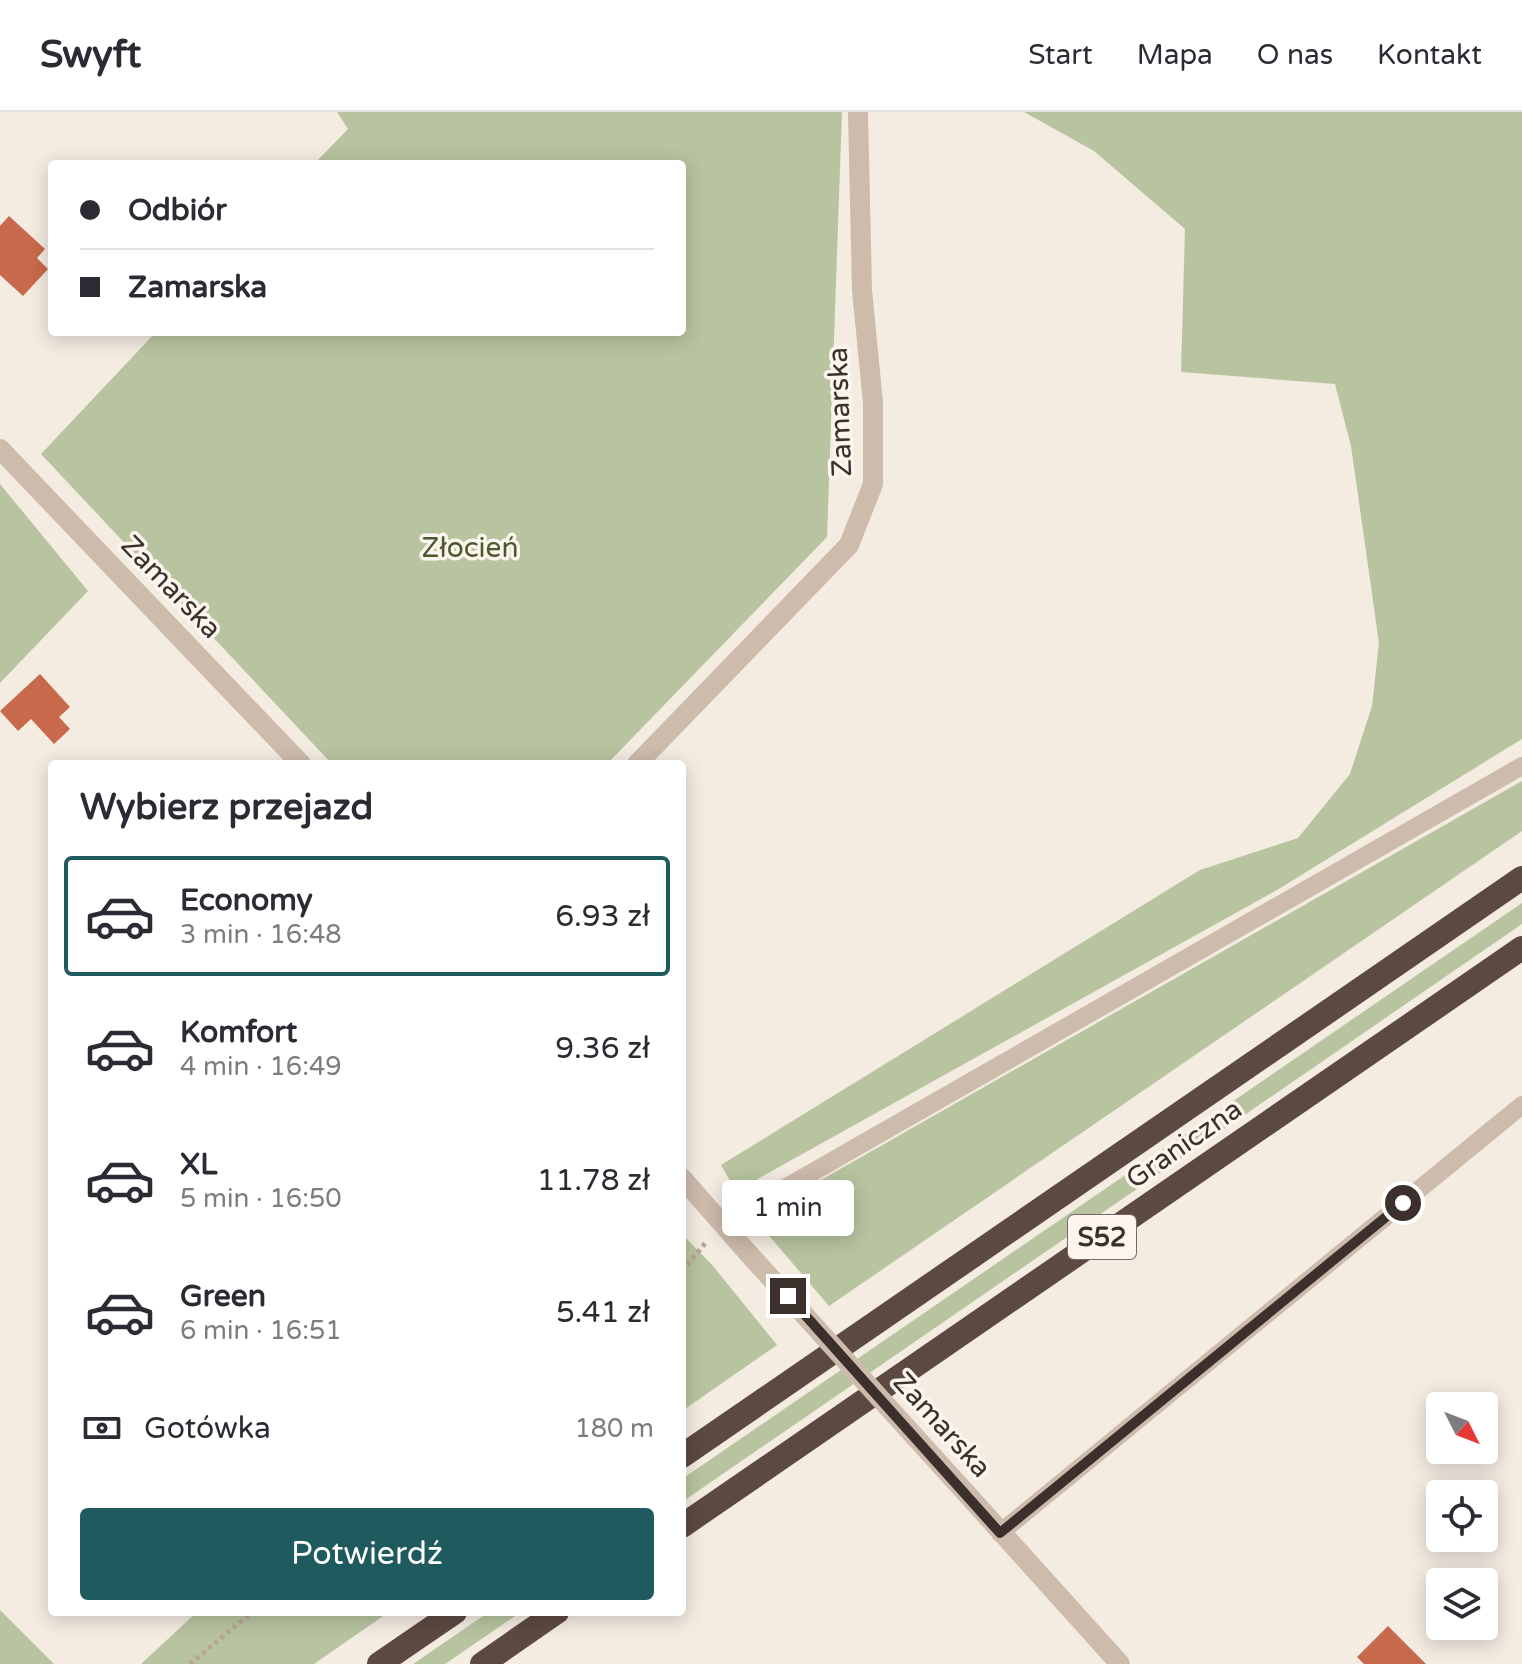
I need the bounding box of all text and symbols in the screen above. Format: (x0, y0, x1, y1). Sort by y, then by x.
text: Swyft (40, 32, 141, 78)
text: Start (1028, 38, 1093, 72)
text: Mapa (1137, 38, 1213, 72)
text: O nas (1257, 38, 1333, 72)
text: Kontakt (1377, 38, 1482, 72)
text: Odbiór (128, 192, 227, 229)
text: Zamarska (128, 269, 267, 306)
street label: Zamarska (821, 346, 859, 478)
street label: Zamarska (114, 528, 228, 646)
park label: Złocień (422, 531, 518, 565)
text: Wybierz przejazd (80, 786, 373, 829)
icon: car (84, 880, 156, 952)
text: Economy (180, 882, 313, 919)
text: 6.93 zł (555, 898, 650, 935)
text: 3 min · 16:48 (180, 919, 342, 950)
icon: car (84, 1012, 156, 1084)
text: Komfort (180, 1014, 297, 1051)
text: 9.36 zł (555, 1030, 650, 1067)
text: 4 min · 16:49 (180, 1051, 342, 1082)
street label: Graniczna (1120, 1092, 1248, 1196)
icon: car (84, 1144, 156, 1216)
text: XL (180, 1146, 217, 1183)
text: 11.78 zł (537, 1162, 650, 1199)
callout: 1 min (722, 1180, 854, 1236)
text: 5 min · 16:50 (180, 1183, 342, 1214)
route start (1385, 1185, 1421, 1221)
text: 1 min (753, 1192, 823, 1223)
road number: S52 (1068, 1215, 1136, 1259)
icon: car (84, 1276, 156, 1348)
text: Green (180, 1278, 266, 1315)
route end (770, 1278, 806, 1314)
text: 5.41 zł (556, 1294, 650, 1331)
text: 6 min · 16:51 (180, 1315, 342, 1346)
street label: Zamarska (886, 1365, 998, 1485)
north arrow (1426, 1392, 1498, 1464)
map controls (1426, 1392, 1498, 1640)
icon: cash (80, 1406, 124, 1450)
text: Gotówka (144, 1410, 271, 1447)
text: 180 m (574, 1413, 654, 1444)
button: locate (1426, 1480, 1498, 1552)
button: Potwierdź (80, 1508, 654, 1600)
button: layers (1426, 1568, 1498, 1640)

